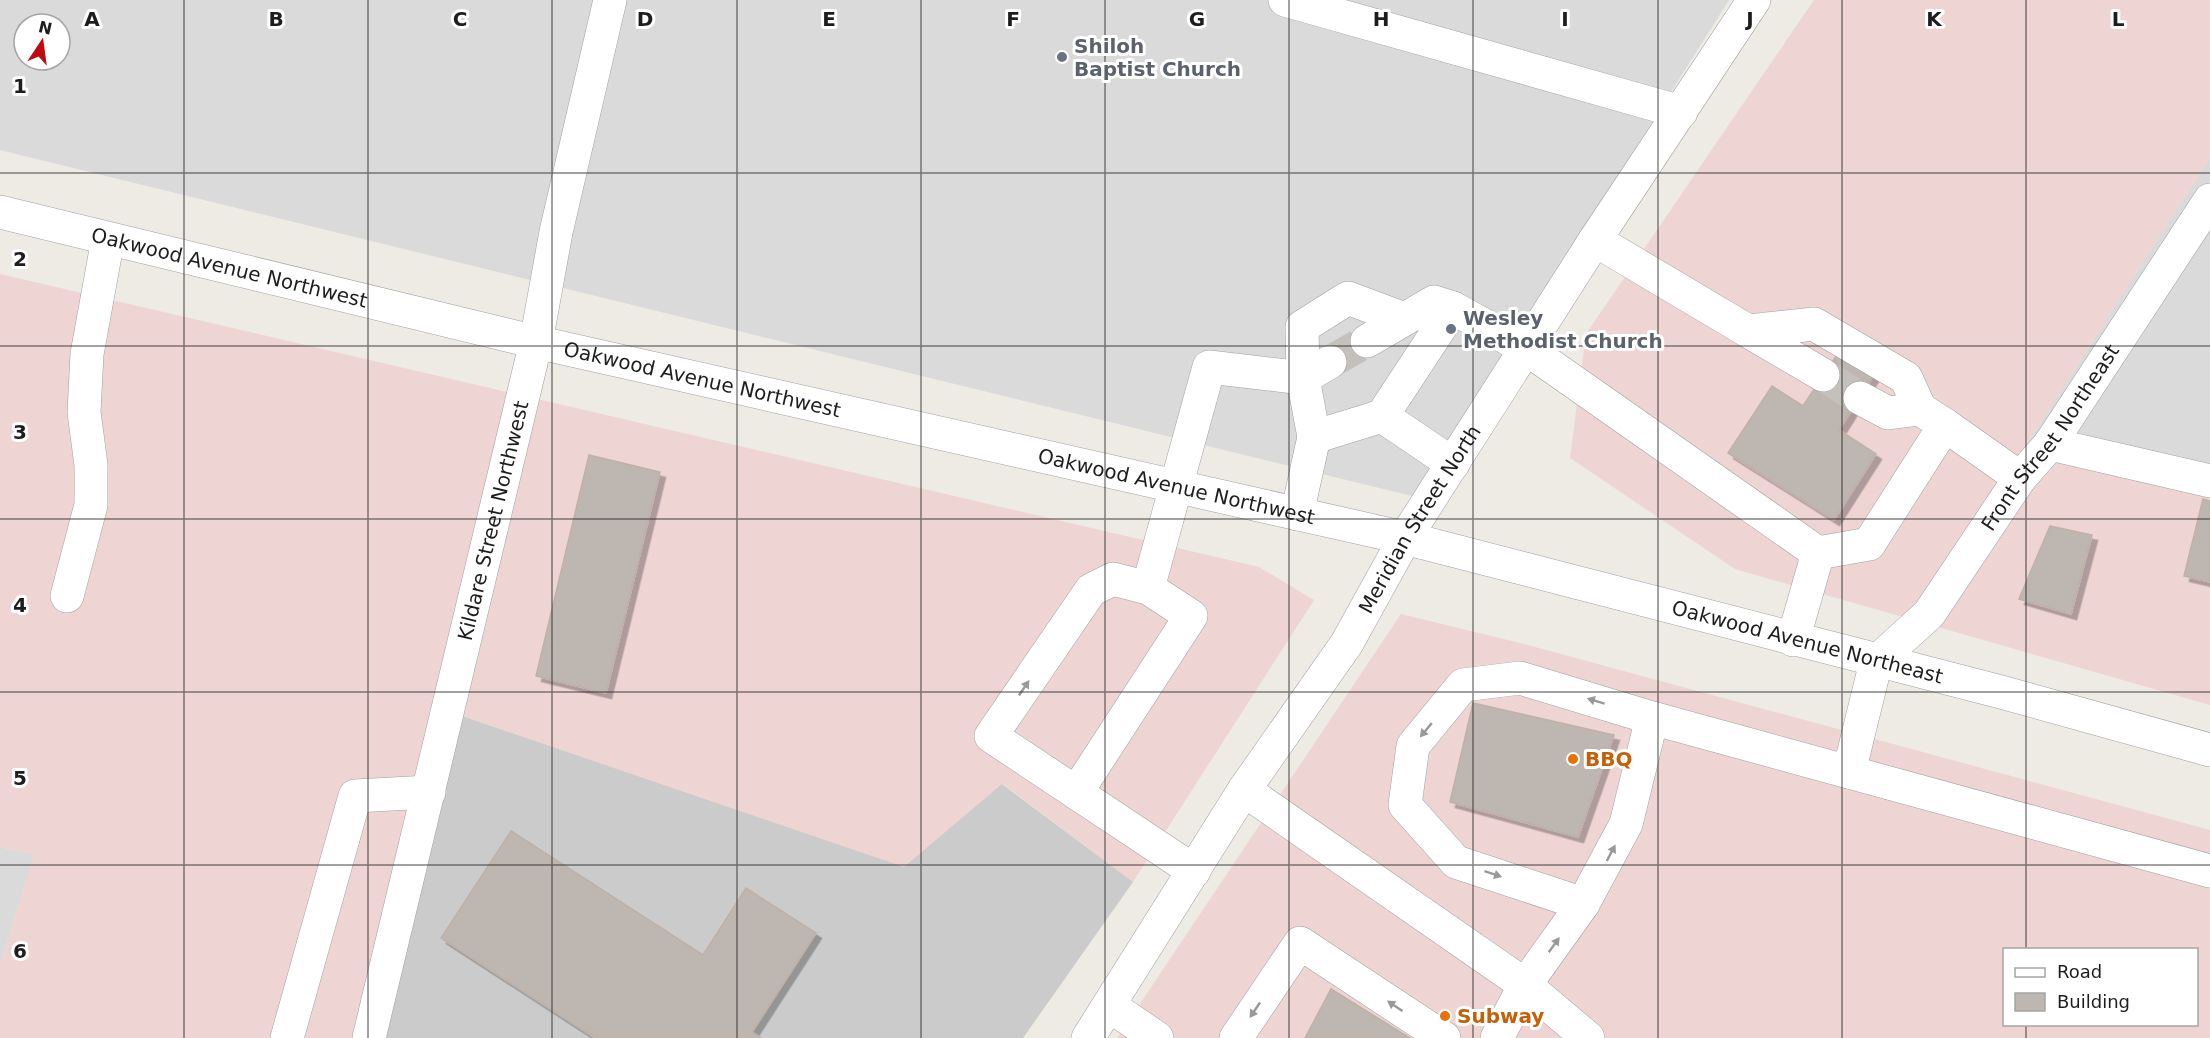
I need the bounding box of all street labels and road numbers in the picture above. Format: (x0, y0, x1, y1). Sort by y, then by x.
street label: Oakwood Avenue Northwest (89, 223, 370, 313)
street label: Oakwood Avenue Northwest (562, 337, 843, 422)
street label: Front Street Northeast (1976, 340, 2124, 535)
street label: Kildare Street Northwest (453, 398, 534, 643)
street label: Meridian Street North (1354, 421, 1486, 618)
street label: Oakwood Avenue Northwest (1036, 444, 1317, 529)
street label: Oakwood Avenue Northeast (1669, 595, 1946, 689)

